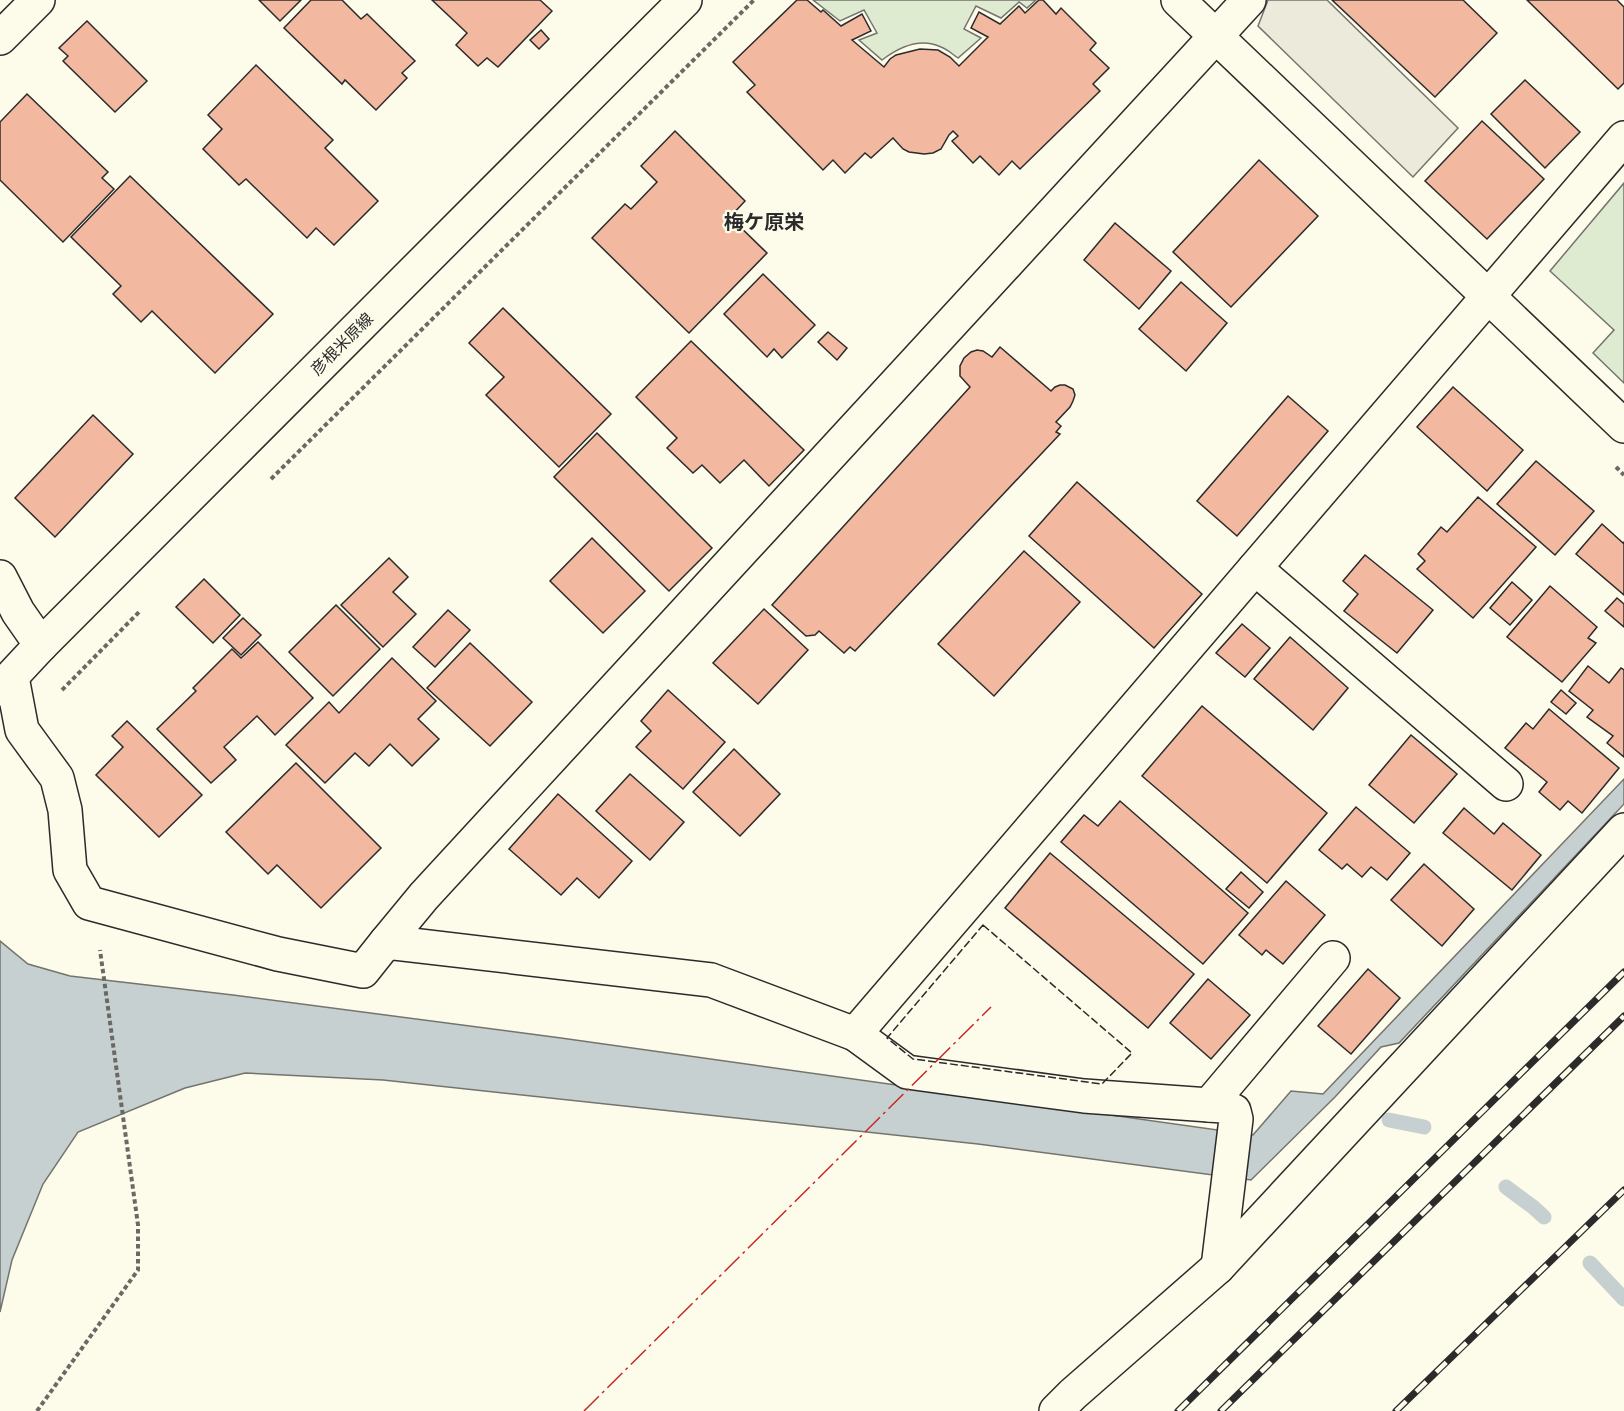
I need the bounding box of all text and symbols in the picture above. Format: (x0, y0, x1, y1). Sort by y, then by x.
district label: 梅ケ原栄 (724, 208, 804, 237)
street label: 彦根米原線 (306, 308, 378, 380)

